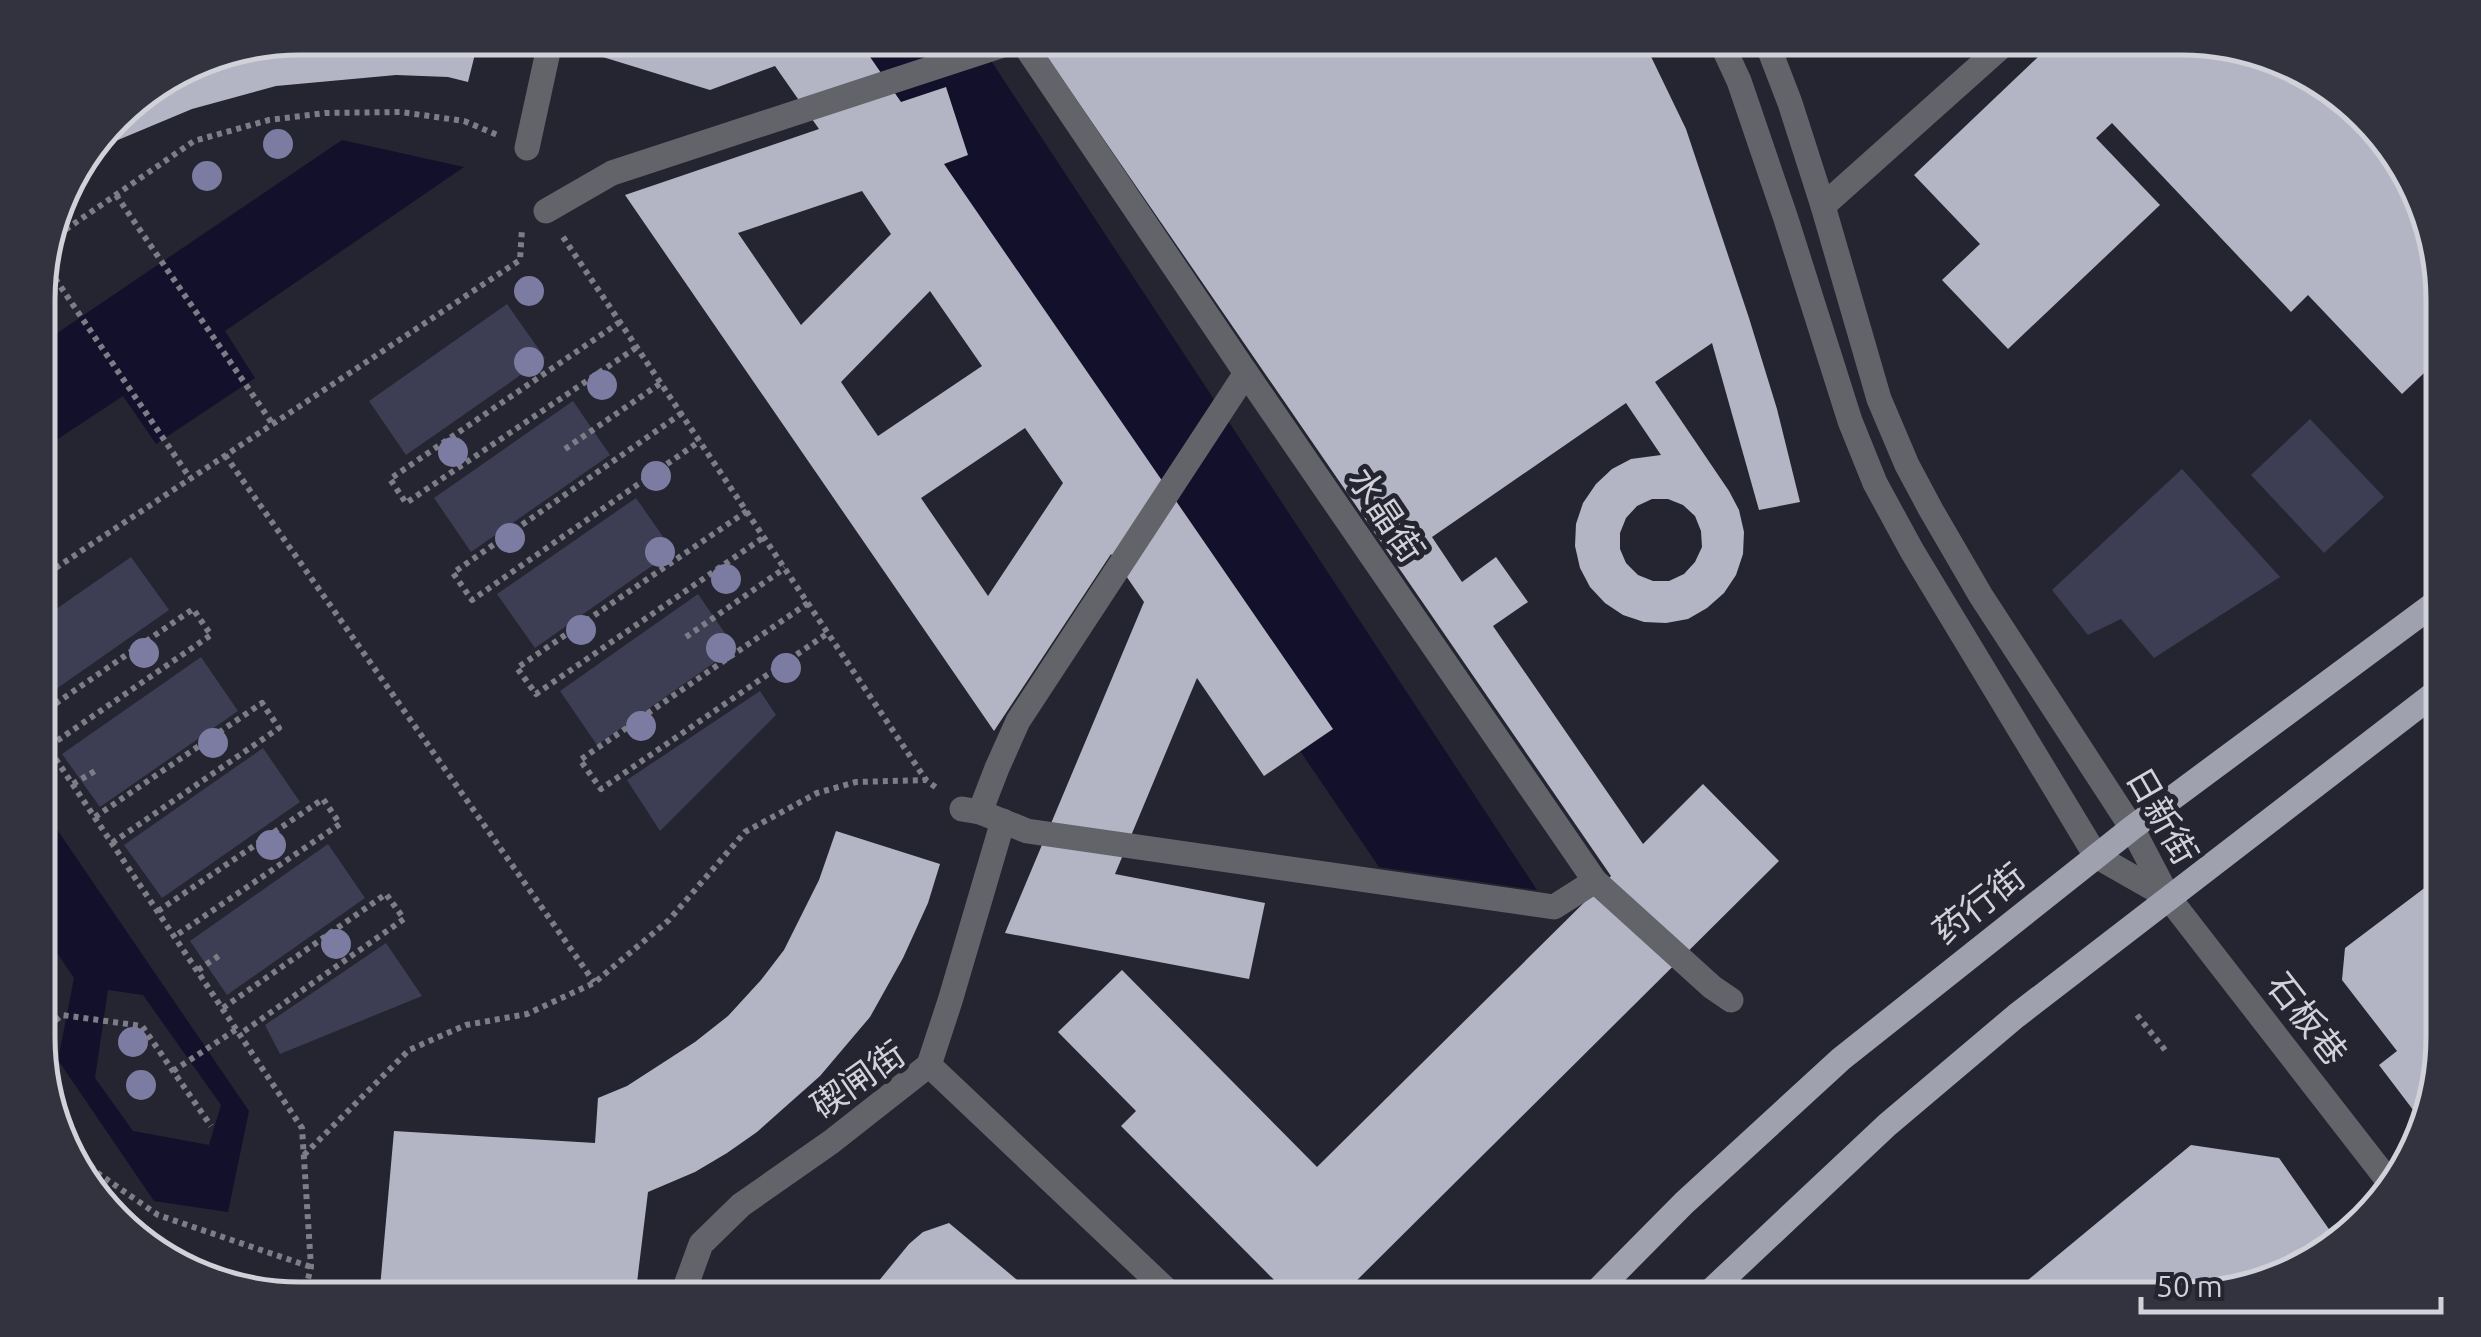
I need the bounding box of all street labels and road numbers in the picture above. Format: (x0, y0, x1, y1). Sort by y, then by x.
street label: 水晶街 (1341, 460, 1433, 569)
street label: 日新街 (2119, 760, 2206, 871)
street label: 药行街 (1925, 855, 2032, 951)
street label: 石板巷 (2260, 965, 2356, 1072)
street label: 碶闸街 (803, 1033, 912, 1126)

